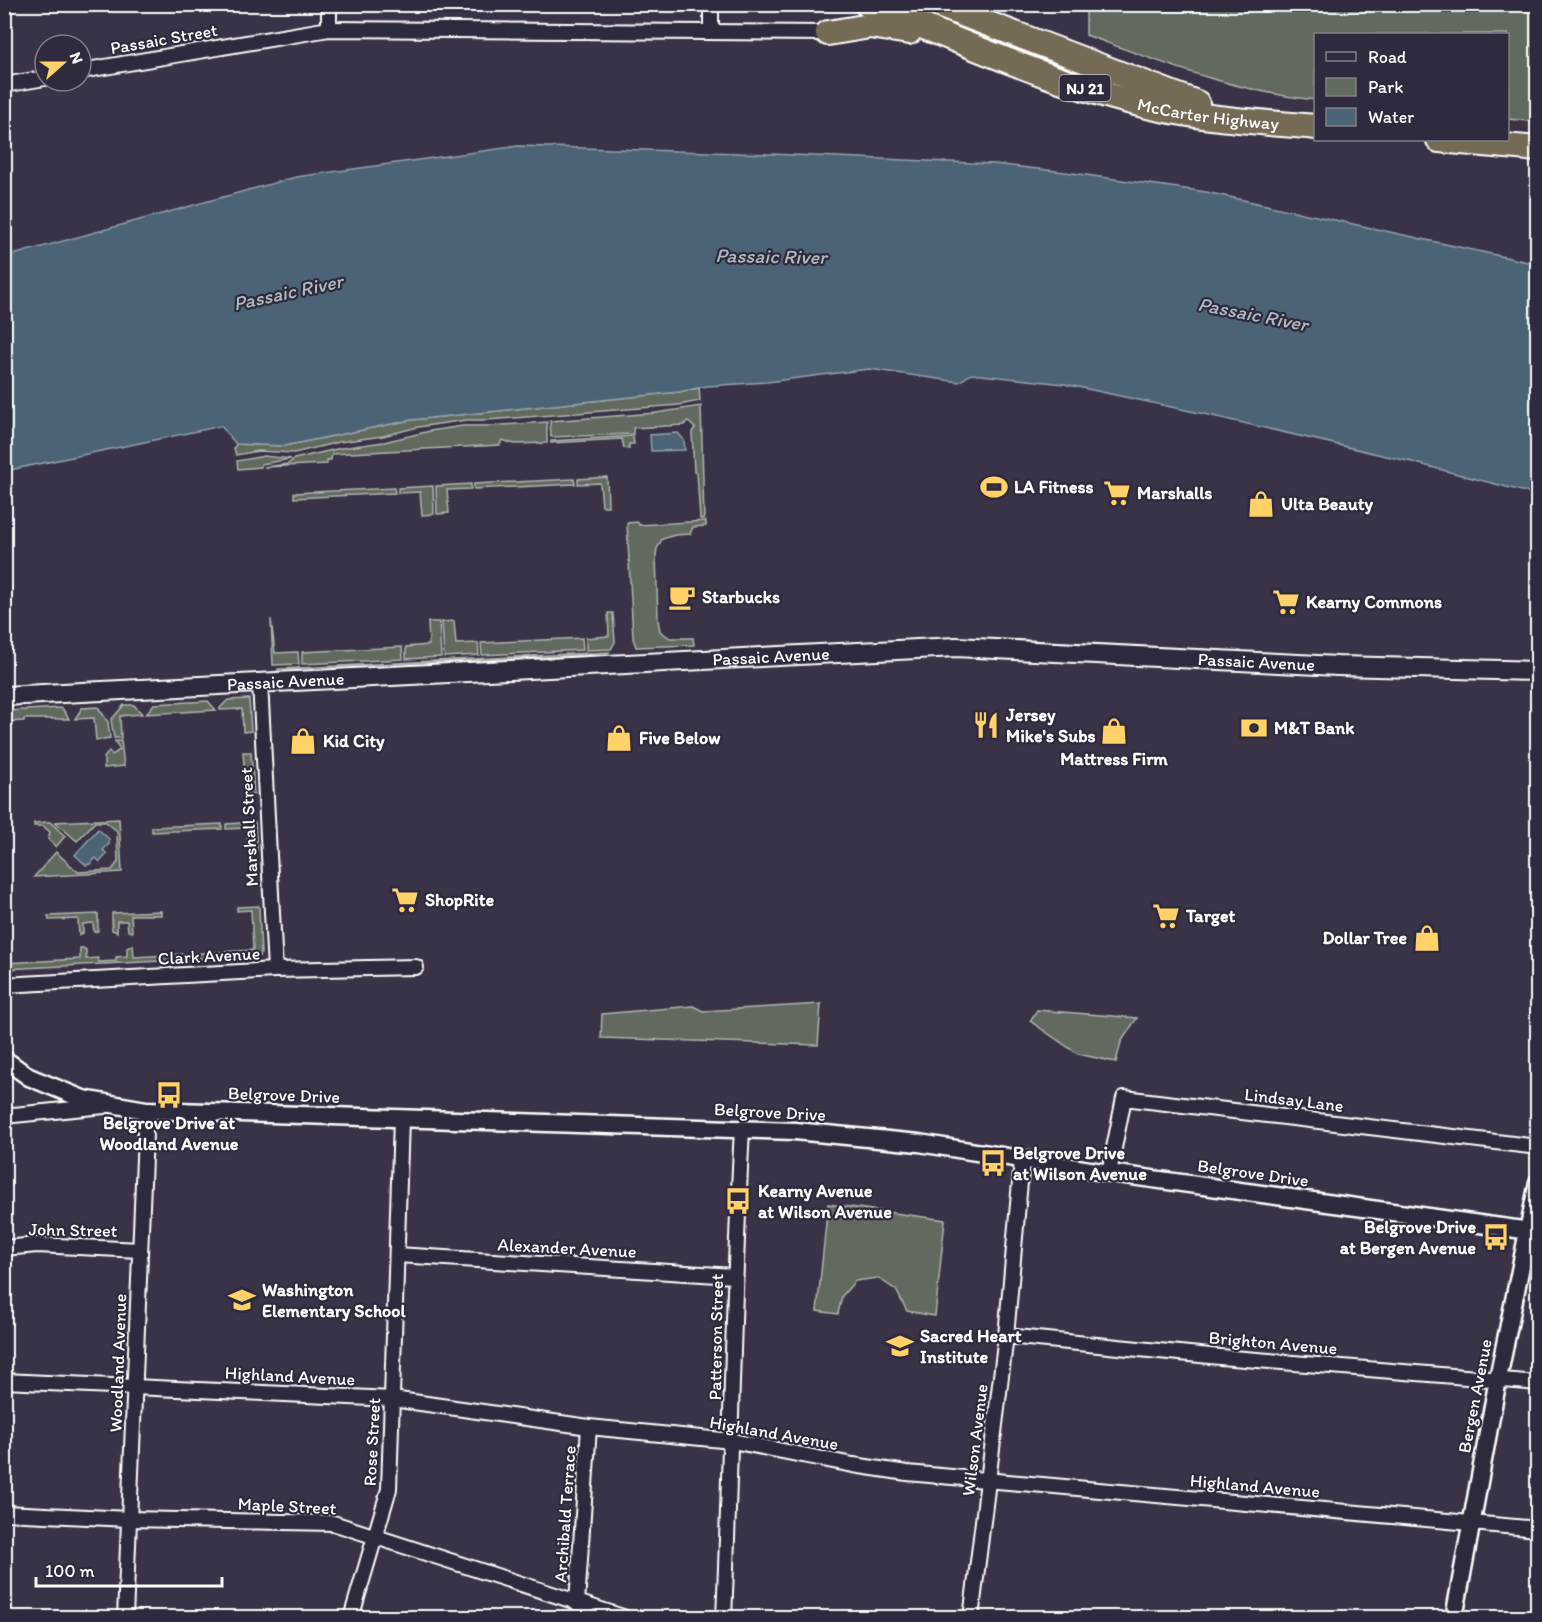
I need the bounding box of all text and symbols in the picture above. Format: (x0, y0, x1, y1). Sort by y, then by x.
street label: Passaic Street (109, 19, 220, 59)
north arrow (33, 33, 93, 93)
legend (1314, 33, 1509, 141)
text: Road (1368, 46, 1407, 68)
text: N (66, 49, 87, 66)
road number: NJ 21 (1060, 75, 1110, 101)
text: Park (1368, 76, 1403, 98)
street label: McCarter Highway (1135, 93, 1280, 135)
text: Water (1368, 106, 1414, 128)
water label: Passaic River (715, 243, 829, 269)
water label: Passaic River (231, 268, 347, 315)
water label: Passaic River (1196, 292, 1312, 337)
sports icon: LA Fitness (979, 472, 1009, 502)
place label: LA Fitness (1014, 476, 1094, 498)
supermarket icon: Marshalls (1102, 478, 1132, 508)
place label: Marshalls (1137, 482, 1212, 504)
shop icon: Ulta Beauty (1246, 489, 1276, 519)
place label: Ulta Beauty (1281, 493, 1373, 515)
cafe icon: Starbucks (667, 582, 697, 612)
place label: Starbucks (702, 586, 780, 608)
supermarket icon: Kearny Commons (1271, 587, 1301, 617)
place label: Kearny Commons (1306, 591, 1442, 613)
street label: Passaic Avenue (712, 643, 830, 671)
street label: Passaic Avenue (1197, 648, 1316, 676)
street label: Passaic Avenue (226, 668, 345, 696)
place label: Jersey Mike's Subs (1005, 704, 1096, 747)
restaurant icon: Jersey Mike's Subs (971, 710, 1001, 740)
bank icon: M&T Bank (1239, 713, 1269, 743)
shop icon: Mattress Firm (1099, 716, 1129, 746)
place label: M&T Bank (1274, 717, 1355, 739)
shop icon: Five Below (604, 723, 634, 753)
shop icon: Kid City (288, 726, 318, 756)
place label: Five Below (639, 727, 721, 749)
place label: Kid City (323, 730, 385, 752)
place label: Mattress Firm (1060, 748, 1168, 770)
street label: Marshall Street (235, 767, 263, 887)
supermarket icon: ShopRite (390, 885, 420, 915)
place label: ShopRite (425, 889, 494, 911)
supermarket icon: Target (1151, 901, 1181, 931)
place label: Target (1185, 905, 1236, 927)
shop icon: Dollar Tree (1412, 923, 1442, 953)
place label: Dollar Tree (1322, 927, 1407, 949)
street label: Clark Avenue (157, 942, 261, 970)
bus stop icon: Belgrove Drive at Woodland Avenue (154, 1080, 184, 1110)
street label: Belgrove Drive (228, 1082, 340, 1108)
street label: Lindsay Lane (1243, 1083, 1345, 1117)
street label: Belgrove Drive (714, 1098, 826, 1126)
place label: Belgrove Drive at Woodland Avenue (100, 1112, 239, 1155)
place label: Belgrove Drive at Wilson Avenue (1013, 1142, 1147, 1185)
bus stop icon: Belgrove Drive at Wilson Avenue (978, 1148, 1008, 1178)
street label: Belgrove Drive (1196, 1154, 1310, 1192)
place label: Kearny Avenue at Wilson Avenue (758, 1180, 892, 1223)
bus stop icon: Kearny Avenue at Wilson Avenue (723, 1186, 753, 1216)
place label: Belgrove Drive at Bergen Avenue (1340, 1216, 1476, 1259)
street label: John Street (28, 1218, 118, 1242)
bus stop icon: Belgrove Drive at Bergen Avenue (1481, 1222, 1511, 1252)
street label: Alexander Avenue (497, 1233, 637, 1263)
street label: Patterson Street (704, 1273, 728, 1400)
place label: Washington Elementary School (262, 1279, 406, 1322)
school or university icon: Washington Elementary School (227, 1285, 257, 1315)
street label: Woodland Avenue (105, 1293, 131, 1433)
place label: Sacred Heart Institute (920, 1325, 1022, 1368)
street label: Brighton Avenue (1208, 1326, 1338, 1360)
school or university icon: Sacred Heart Institute (885, 1331, 915, 1361)
street label: Bergen Avenue (1453, 1337, 1497, 1455)
street label: Highland Avenue (224, 1362, 356, 1390)
street label: Wilson Avenue (957, 1383, 993, 1497)
street label: Rose Street (359, 1397, 385, 1487)
street label: Highland Avenue (708, 1411, 840, 1455)
street label: Archibald Terrace (549, 1445, 581, 1583)
street label: Highland Avenue (1189, 1469, 1321, 1503)
street label: Maple Street (237, 1492, 337, 1520)
scale bar (36, 1550, 222, 1588)
text: 100 m (45, 1560, 95, 1582)

